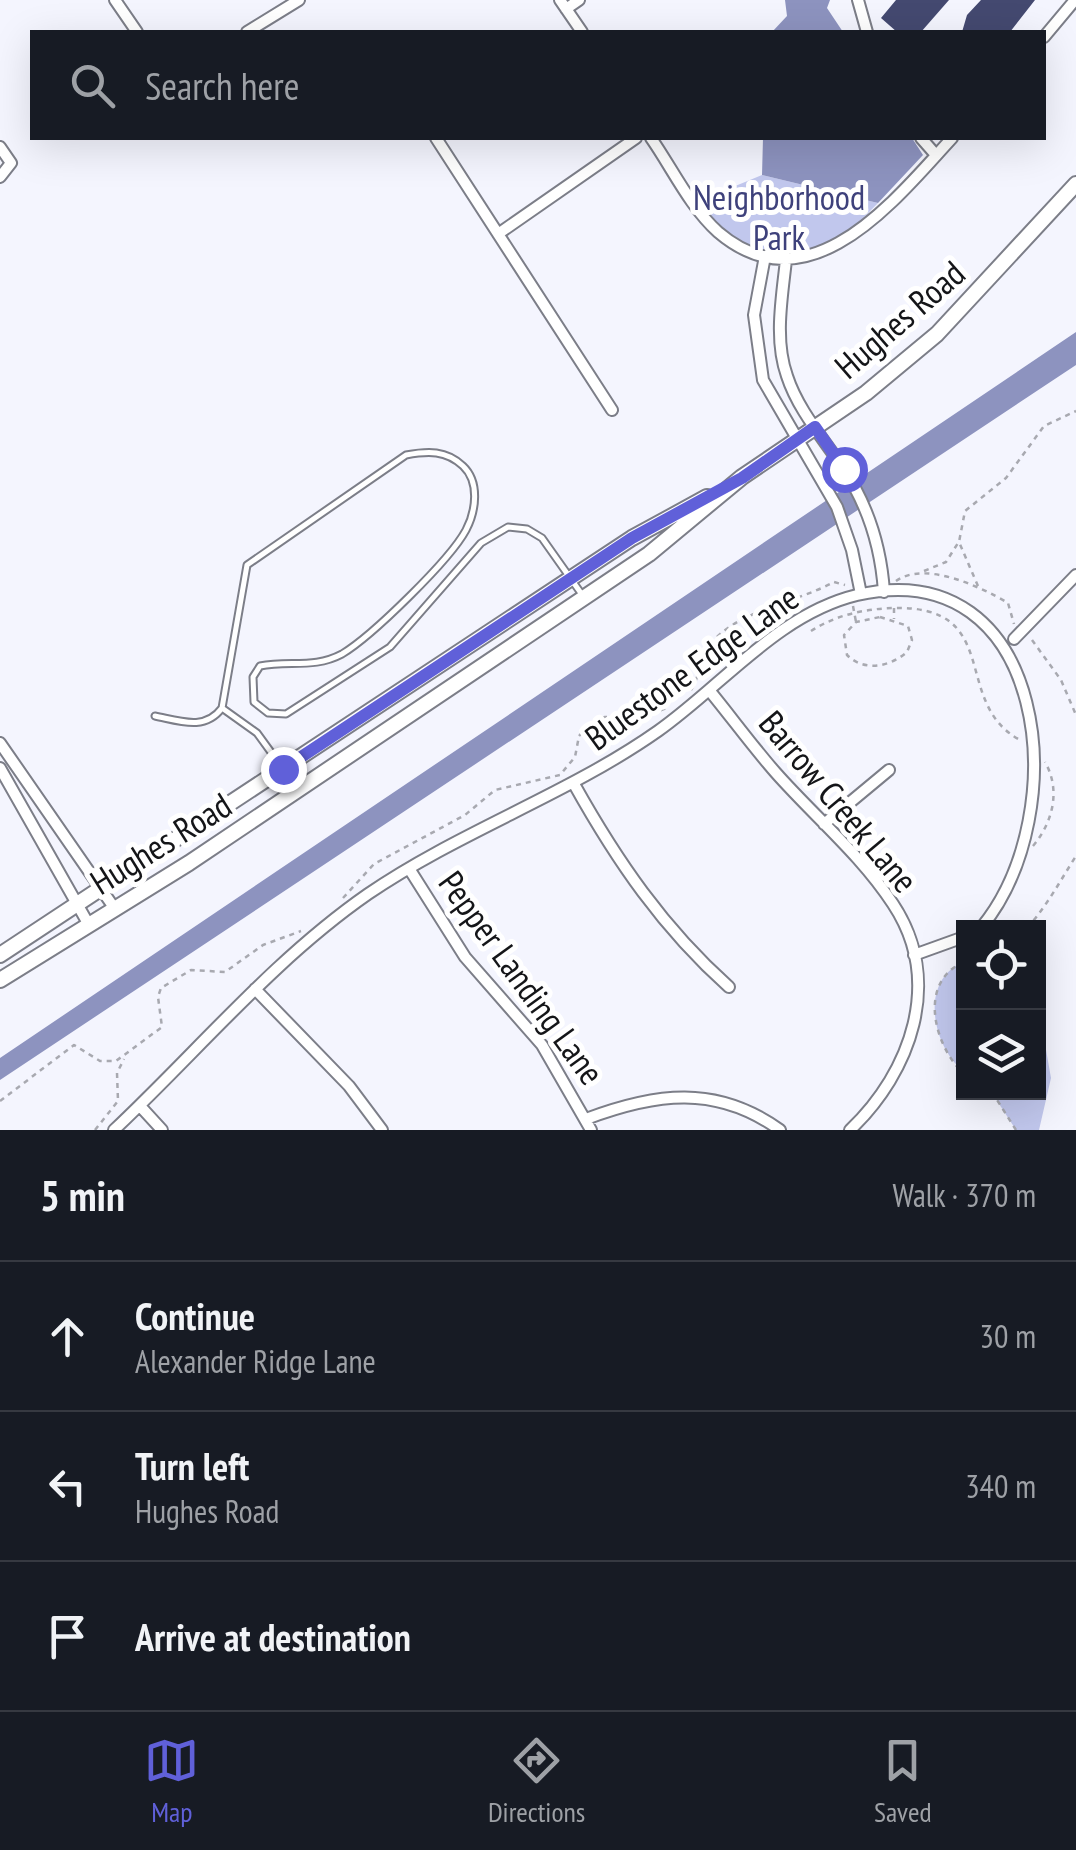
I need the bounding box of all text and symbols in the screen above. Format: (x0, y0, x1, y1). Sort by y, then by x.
search box (30, 30, 1046, 140)
icon: search (65, 58, 120, 113)
text: Search here (145, 61, 299, 110)
park label: Neighborhood Park (693, 174, 865, 260)
street label: Hughes Road (825, 250, 974, 388)
route start (822, 447, 868, 493)
street label: Bluestone Edge Lane (576, 574, 807, 760)
street label: Barrow Creek Lane (749, 701, 928, 902)
route end (261, 747, 307, 793)
street label: Hughes Road (81, 782, 240, 904)
street label: Pepper Landing Lane (429, 862, 615, 1093)
map controls (956, 920, 1046, 1100)
button: locate (956, 920, 1046, 1010)
button: layers (956, 1010, 1046, 1100)
text: 5 min (40, 1168, 125, 1223)
text: Walk · 370 m (892, 1174, 1036, 1216)
text: Continue (135, 1291, 255, 1340)
icon: ahead (40, 1309, 95, 1364)
text: 30 m (980, 1315, 1036, 1357)
text: Alexander Ridge Lane (135, 1340, 376, 1382)
text: Turn left (135, 1441, 249, 1490)
icon: left (40, 1459, 95, 1514)
text: 340 m (965, 1465, 1036, 1507)
text: Hughes Road (135, 1490, 279, 1532)
icon: arrive (40, 1609, 95, 1664)
text: Arrive at destination (135, 1612, 411, 1661)
tab: Map (144, 1733, 199, 1830)
tab: Directions (488, 1733, 585, 1830)
tab: Saved (874, 1733, 932, 1830)

